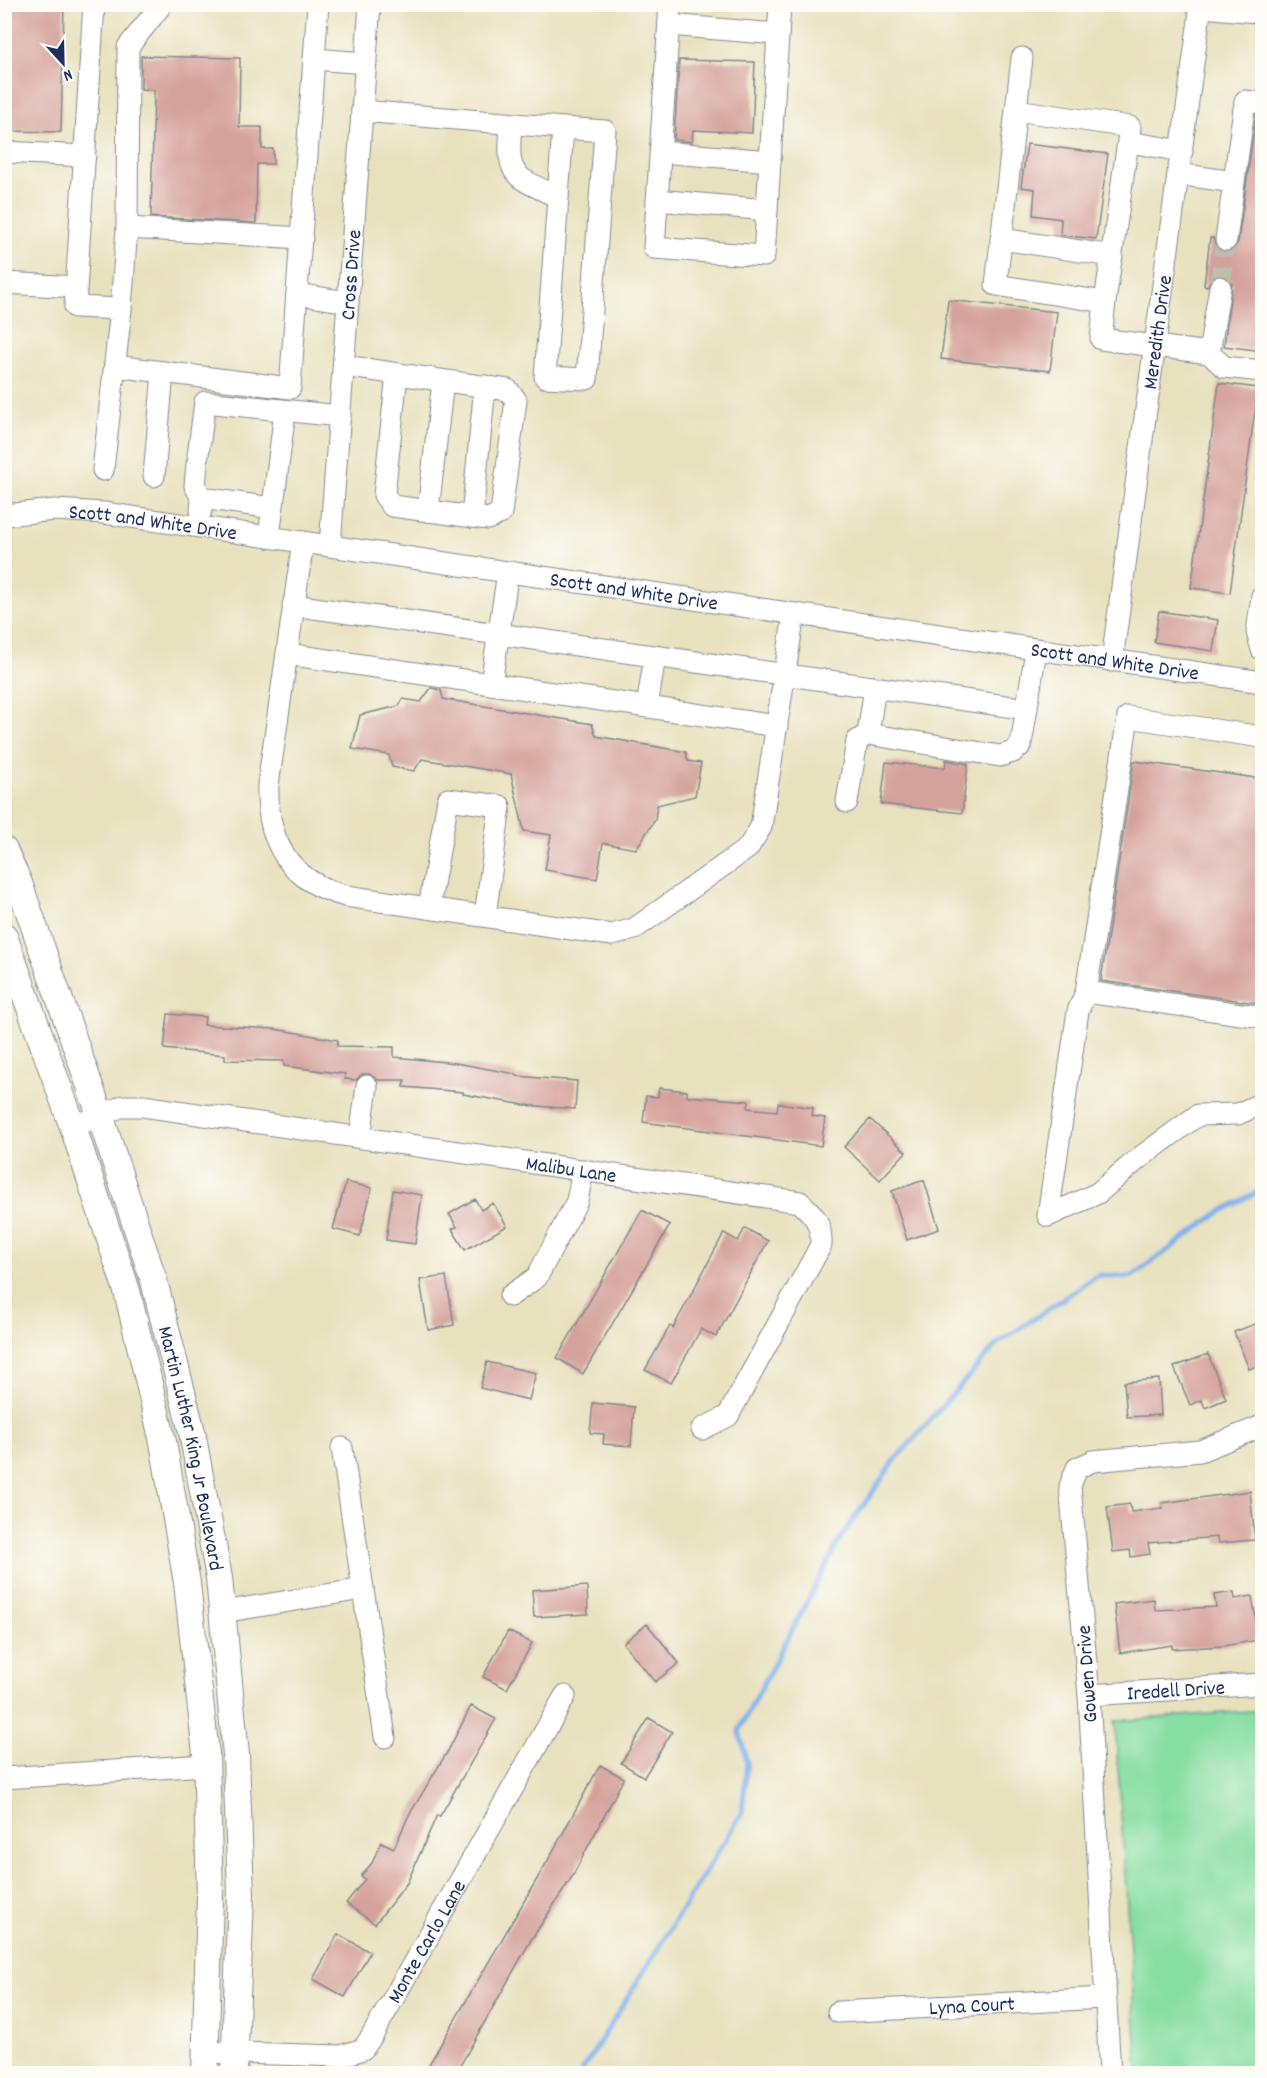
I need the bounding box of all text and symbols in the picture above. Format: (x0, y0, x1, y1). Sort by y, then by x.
north arrow (33, 33, 93, 93)
text: N (60, 62, 76, 87)
street label: Cross Drive (335, 229, 371, 321)
street label: Meredith Drive (1137, 273, 1182, 391)
street label: Scott and White Drive (68, 499, 239, 550)
street label: Scott and White Drive (548, 566, 720, 620)
street label: Scott and White Drive (1029, 636, 1201, 691)
street label: Malibu Lane (523, 1150, 618, 1193)
street label: Martin Luther King Jr Boulevard (148, 1323, 229, 1573)
street label: Gowen Drive (1071, 1624, 1107, 1724)
street label: Iredell Drive (1126, 1674, 1226, 1711)
street label: Monte Carlo Lane (381, 1875, 475, 2010)
street label: Lyna Court (928, 1991, 1016, 2025)

